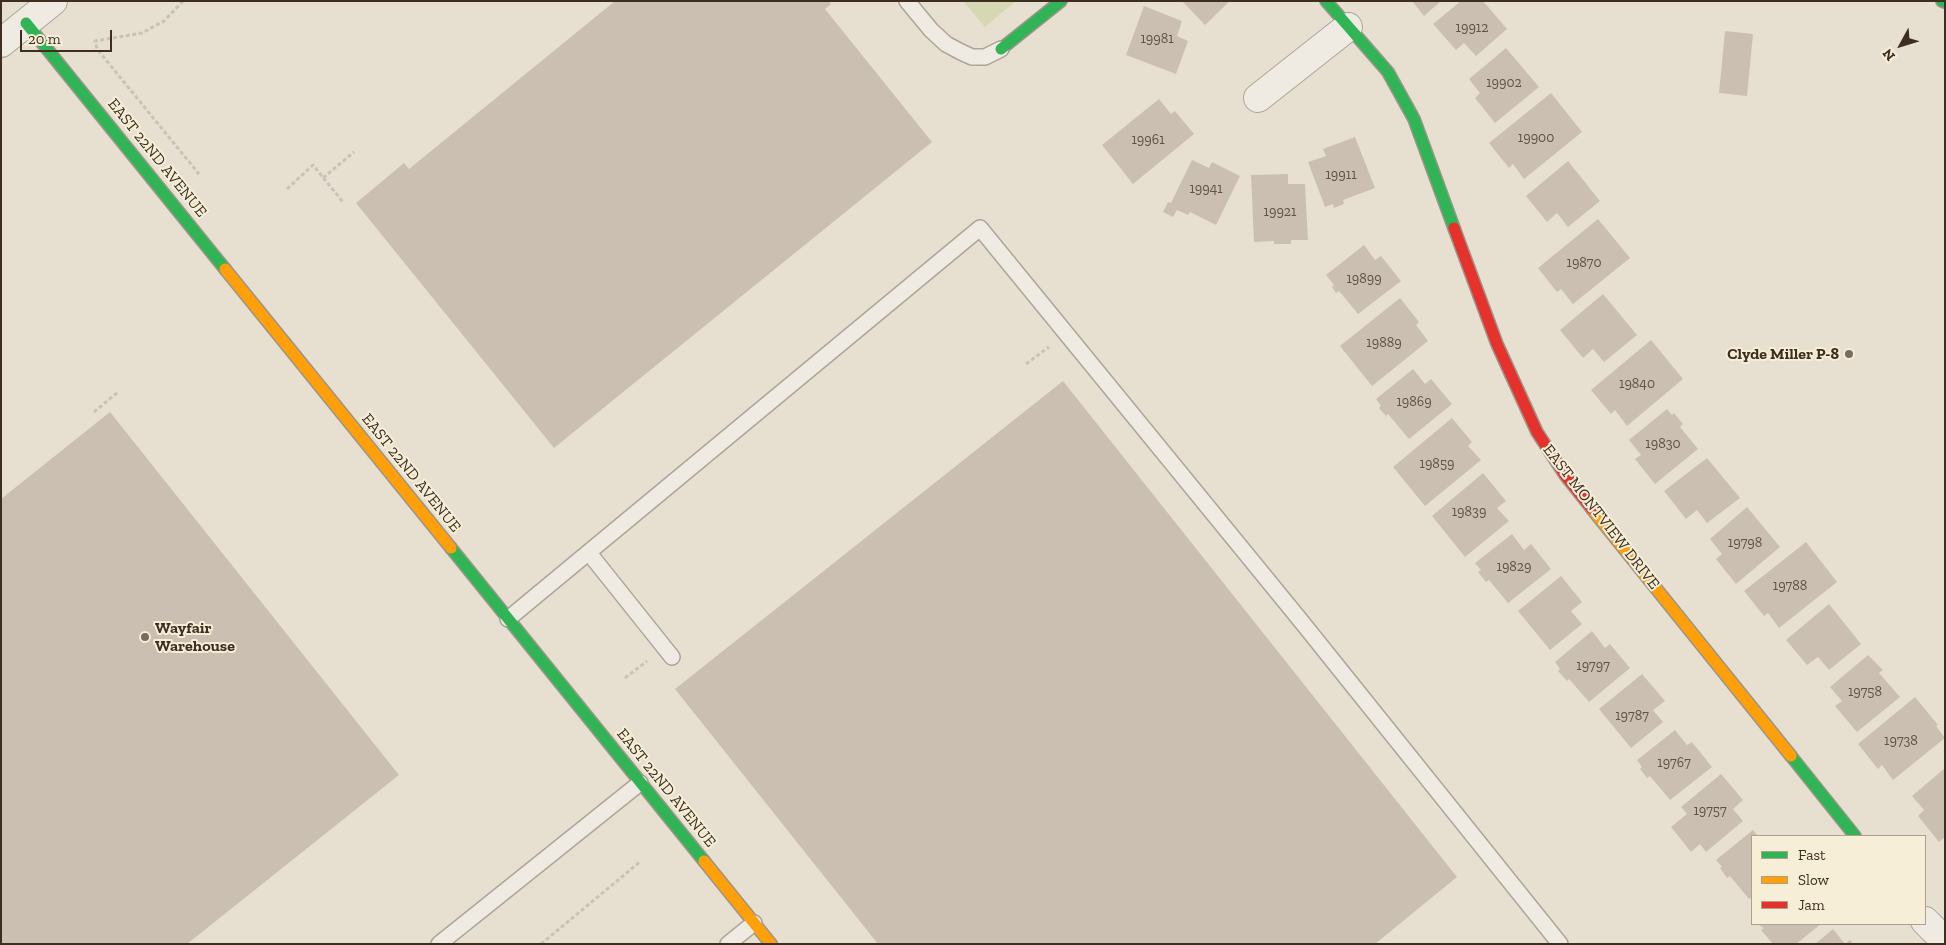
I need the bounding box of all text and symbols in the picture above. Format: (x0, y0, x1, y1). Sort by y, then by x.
scale bar (22, 20, 115, 52)
house number: 19912 (1456, 20, 1488, 36)
north arrow (1876, 20, 1926, 70)
text: 20 m (28, 30, 61, 48)
house number: 19981 (1140, 31, 1174, 47)
text: N (1879, 45, 1899, 64)
house number: 19902 (1486, 75, 1522, 91)
street label: EAST 22ND AVENUE (103, 95, 211, 221)
house number: 19900 (1518, 130, 1554, 146)
house number: 19961 (1131, 132, 1165, 148)
house number: 19911 (1325, 167, 1357, 183)
house number: 19941 (1189, 181, 1223, 197)
house number: 19921 (1264, 204, 1296, 220)
house number: 19870 (1566, 255, 1602, 271)
house number: 19899 (1346, 271, 1382, 287)
house number: 19889 (1366, 335, 1402, 351)
place label: Clyde Miller P-8 (1727, 344, 1839, 364)
marker: Clyde Miller P-8 (1843, 348, 1855, 360)
house number: 19840 (1619, 376, 1655, 392)
house number: 19869 (1396, 394, 1432, 410)
street label: EAST 22ND AVENUE (357, 410, 465, 536)
house number: 19830 (1645, 436, 1681, 452)
street label: EAST MONTVIEW DRIVE (1539, 441, 1663, 593)
house number: 19859 (1420, 456, 1454, 472)
house number: 19839 (1452, 504, 1486, 520)
house number: 19798 (1728, 535, 1762, 551)
house number: 19829 (1497, 559, 1531, 575)
house number: 19788 (1773, 578, 1807, 594)
place label: Wayfair Warehouse (155, 618, 235, 656)
marker: Wayfair Warehouse (139, 631, 151, 643)
house number: 19797 (1576, 658, 1610, 674)
house number: 19758 (1848, 684, 1882, 700)
house number: 19787 (1615, 708, 1649, 724)
street label: EAST 22ND AVENUE (612, 725, 720, 851)
house number: 19738 (1884, 733, 1918, 749)
house number: 19767 (1657, 755, 1691, 771)
house number: 19757 (1693, 803, 1727, 819)
legend (1751, 835, 1926, 925)
text: Fast (1798, 846, 1826, 864)
text: Slow (1798, 871, 1829, 889)
text: Jam (1798, 896, 1825, 914)

